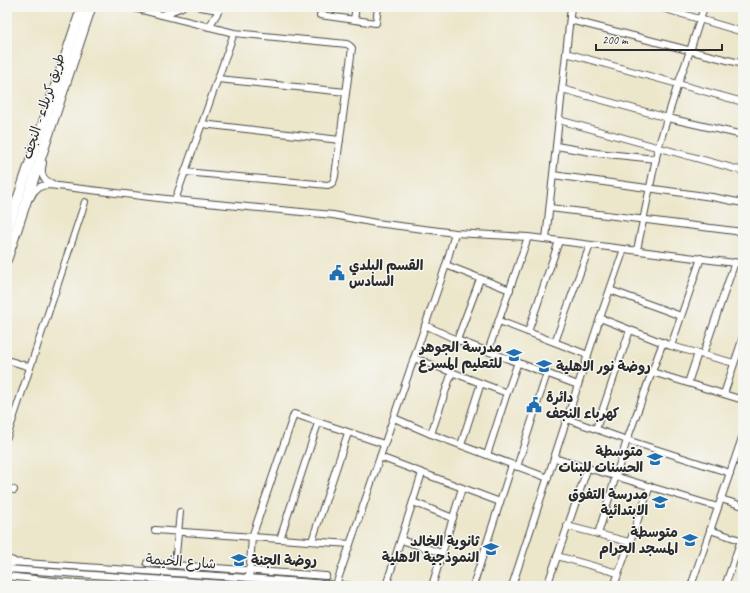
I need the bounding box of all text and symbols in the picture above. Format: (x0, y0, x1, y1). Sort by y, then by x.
scale bar (596, 26, 722, 52)
text: 200 m (602, 32, 629, 48)
street label: طريق کربلاء - النجف (18, 51, 69, 161)
place label: القسم البلدي السادس (349, 257, 424, 290)
public building icon: القسم البلدي السادس (328, 264, 346, 282)
place label: مدرسة الجوهر للتعليم المسرع (418, 339, 502, 374)
school or university icon: مدرسة الجوهر للتعليم المسرع (505, 346, 523, 364)
school or university icon: روضة نور الاهلية (535, 357, 553, 375)
place label: روضة نور الاهلية (556, 358, 651, 376)
place label: دائرة كهرباء النجف (546, 389, 620, 422)
public building icon: دائرة كهرباء النجف (525, 396, 543, 414)
place label: متوسطة الحسنات للبنات (558, 443, 643, 476)
school or university icon: متوسطة الحسنات للبنات (646, 450, 664, 468)
place label: مدرسة التفوق الابتدائية (568, 486, 648, 519)
school or university icon: مدرسة التفوق الابتدائية (651, 493, 669, 511)
place label: متوسطة المسجد الحرام (599, 524, 678, 559)
school or university icon: متوسطة المسجد الحرام (681, 531, 699, 549)
place label: ثانوية الخالد النموذجية الاهلية (382, 533, 480, 566)
school or university icon: ثانوية الخالد النموذجية الاهلية (482, 540, 500, 558)
street label: شارع الخيمة (145, 551, 217, 573)
school or university icon: روضة الجنة (230, 551, 248, 569)
place label: روضة الجنة (251, 552, 317, 569)

